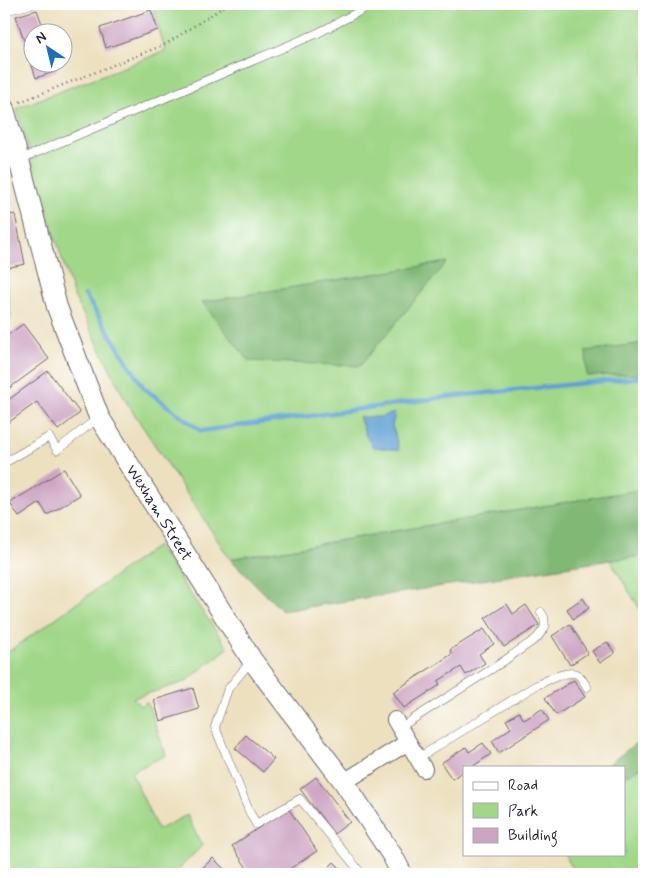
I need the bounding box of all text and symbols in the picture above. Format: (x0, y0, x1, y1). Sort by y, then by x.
north arrow (22, 22, 72, 72)
text: N (32, 28, 50, 48)
street label: Wexham Street (121, 461, 198, 565)
legend (463, 766, 626, 856)
text: Road (508, 776, 538, 796)
text: Park (508, 802, 538, 822)
text: Building (508, 826, 558, 847)

